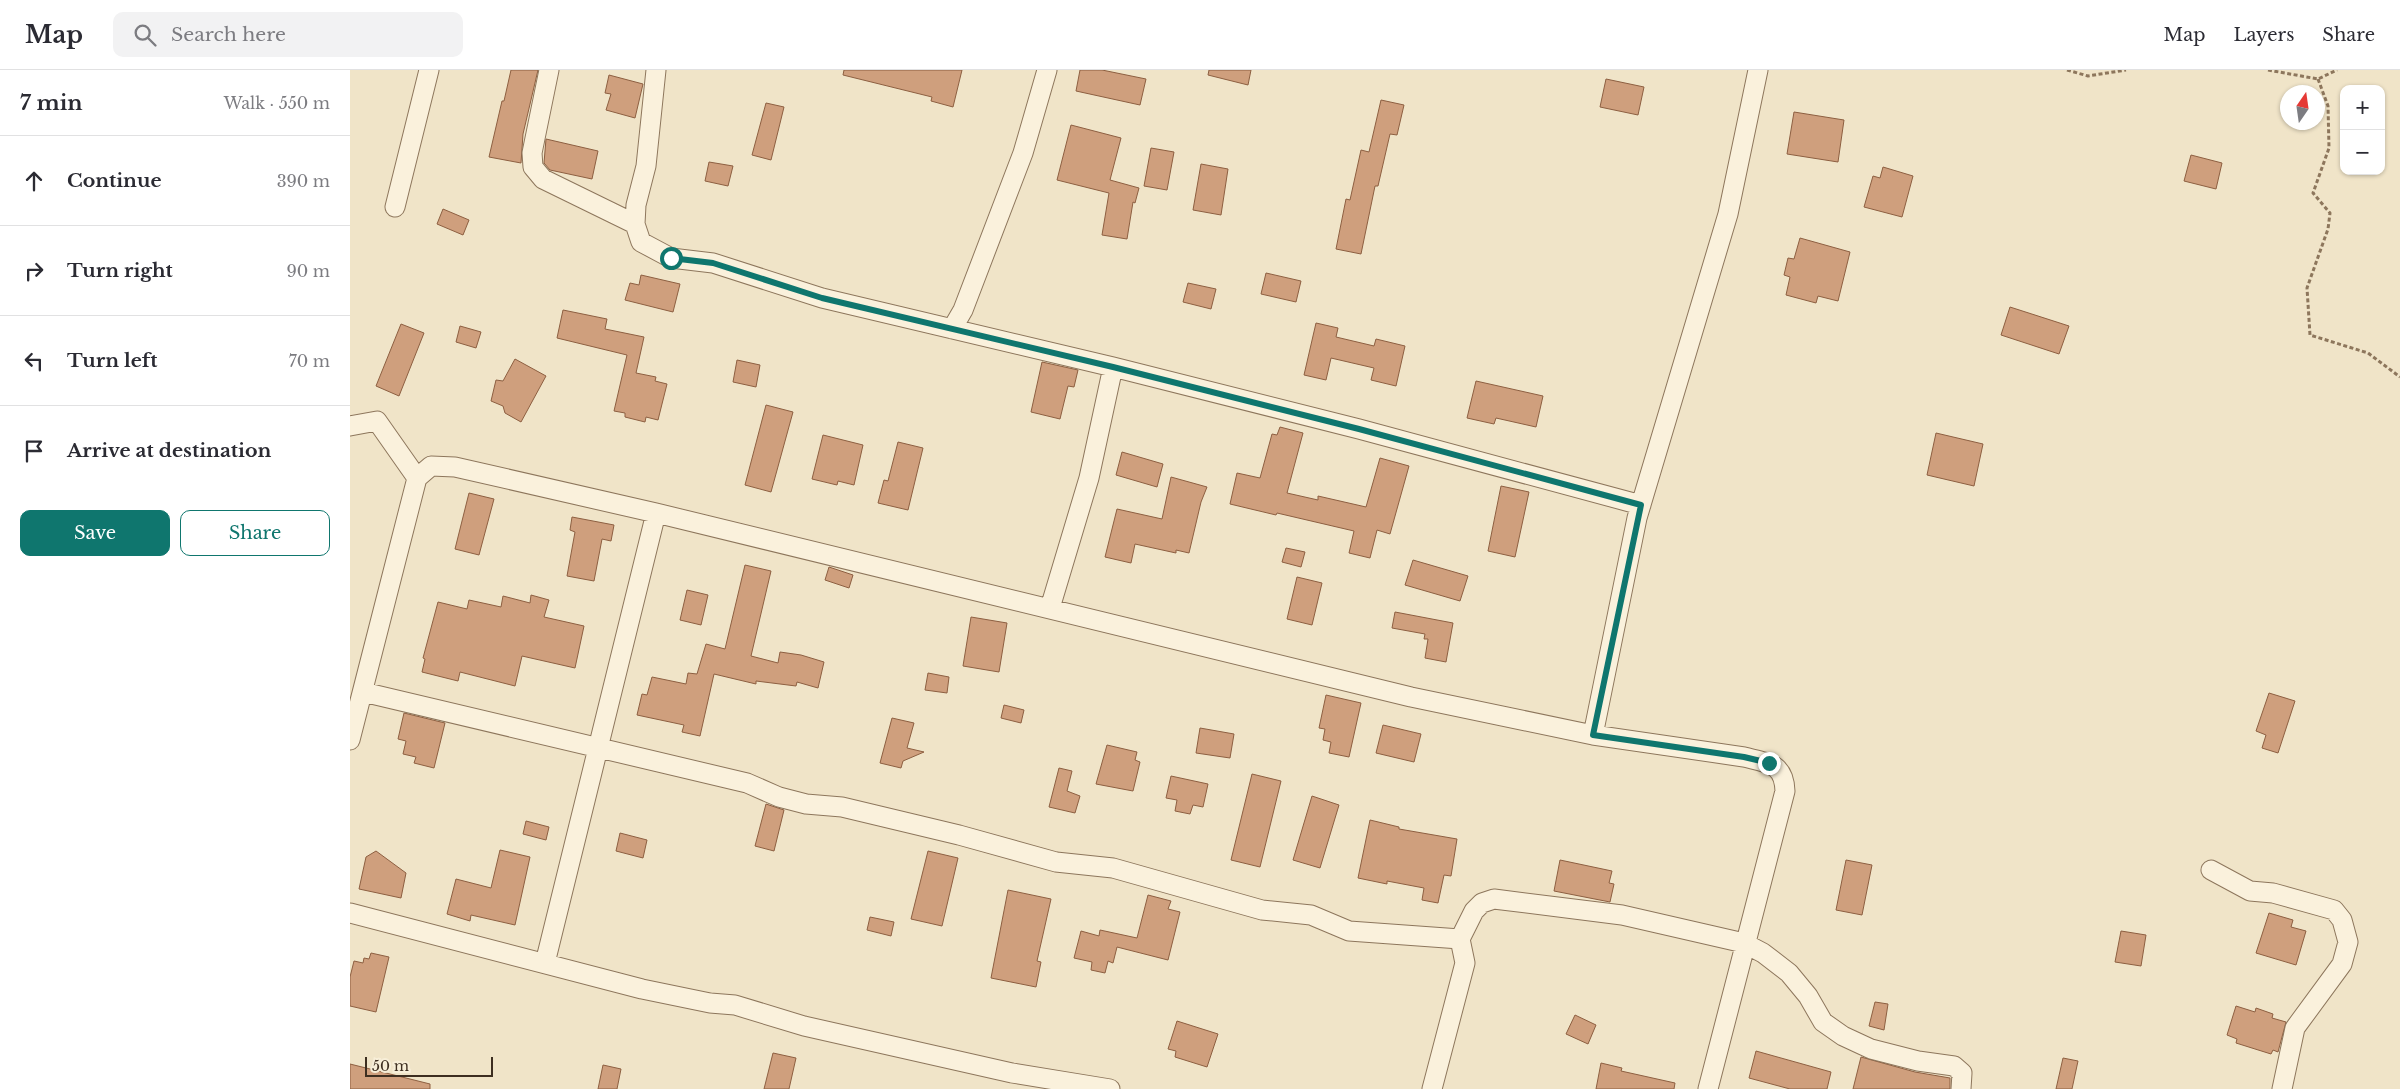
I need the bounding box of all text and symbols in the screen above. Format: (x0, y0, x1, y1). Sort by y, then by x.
search box (113, 12, 463, 57)
text: Map (25, 20, 83, 49)
icon: search (131, 21, 159, 49)
text: Search here (171, 23, 286, 46)
text: Map (2164, 24, 2205, 46)
text: Layers (2233, 24, 2294, 46)
text: Share (2322, 24, 2375, 46)
north arrow (2280, 85, 2325, 130)
map controls (2340, 85, 2385, 175)
button: + (2340, 85, 2385, 130)
text: 7 min (20, 90, 83, 116)
text: Walk · 550 m (224, 93, 330, 113)
button: − (2340, 130, 2385, 175)
icon: ahead (20, 167, 48, 195)
text: Continue (67, 169, 162, 192)
text: 390 m (277, 171, 330, 191)
route start (660, 247, 683, 270)
icon: right (20, 257, 48, 285)
text: Turn right (67, 259, 173, 282)
text: 90 m (287, 261, 330, 281)
icon: left (20, 347, 48, 375)
text: Turn left (67, 349, 158, 372)
text: 70 m (289, 351, 330, 371)
icon: arrive (20, 437, 48, 465)
text: Arrive at destination (67, 439, 271, 462)
button: Save (20, 510, 170, 556)
button: Share (180, 510, 330, 556)
route end (1758, 752, 1781, 775)
scale bar (365, 1054, 492, 1077)
text: 50 m (372, 1057, 409, 1075)

